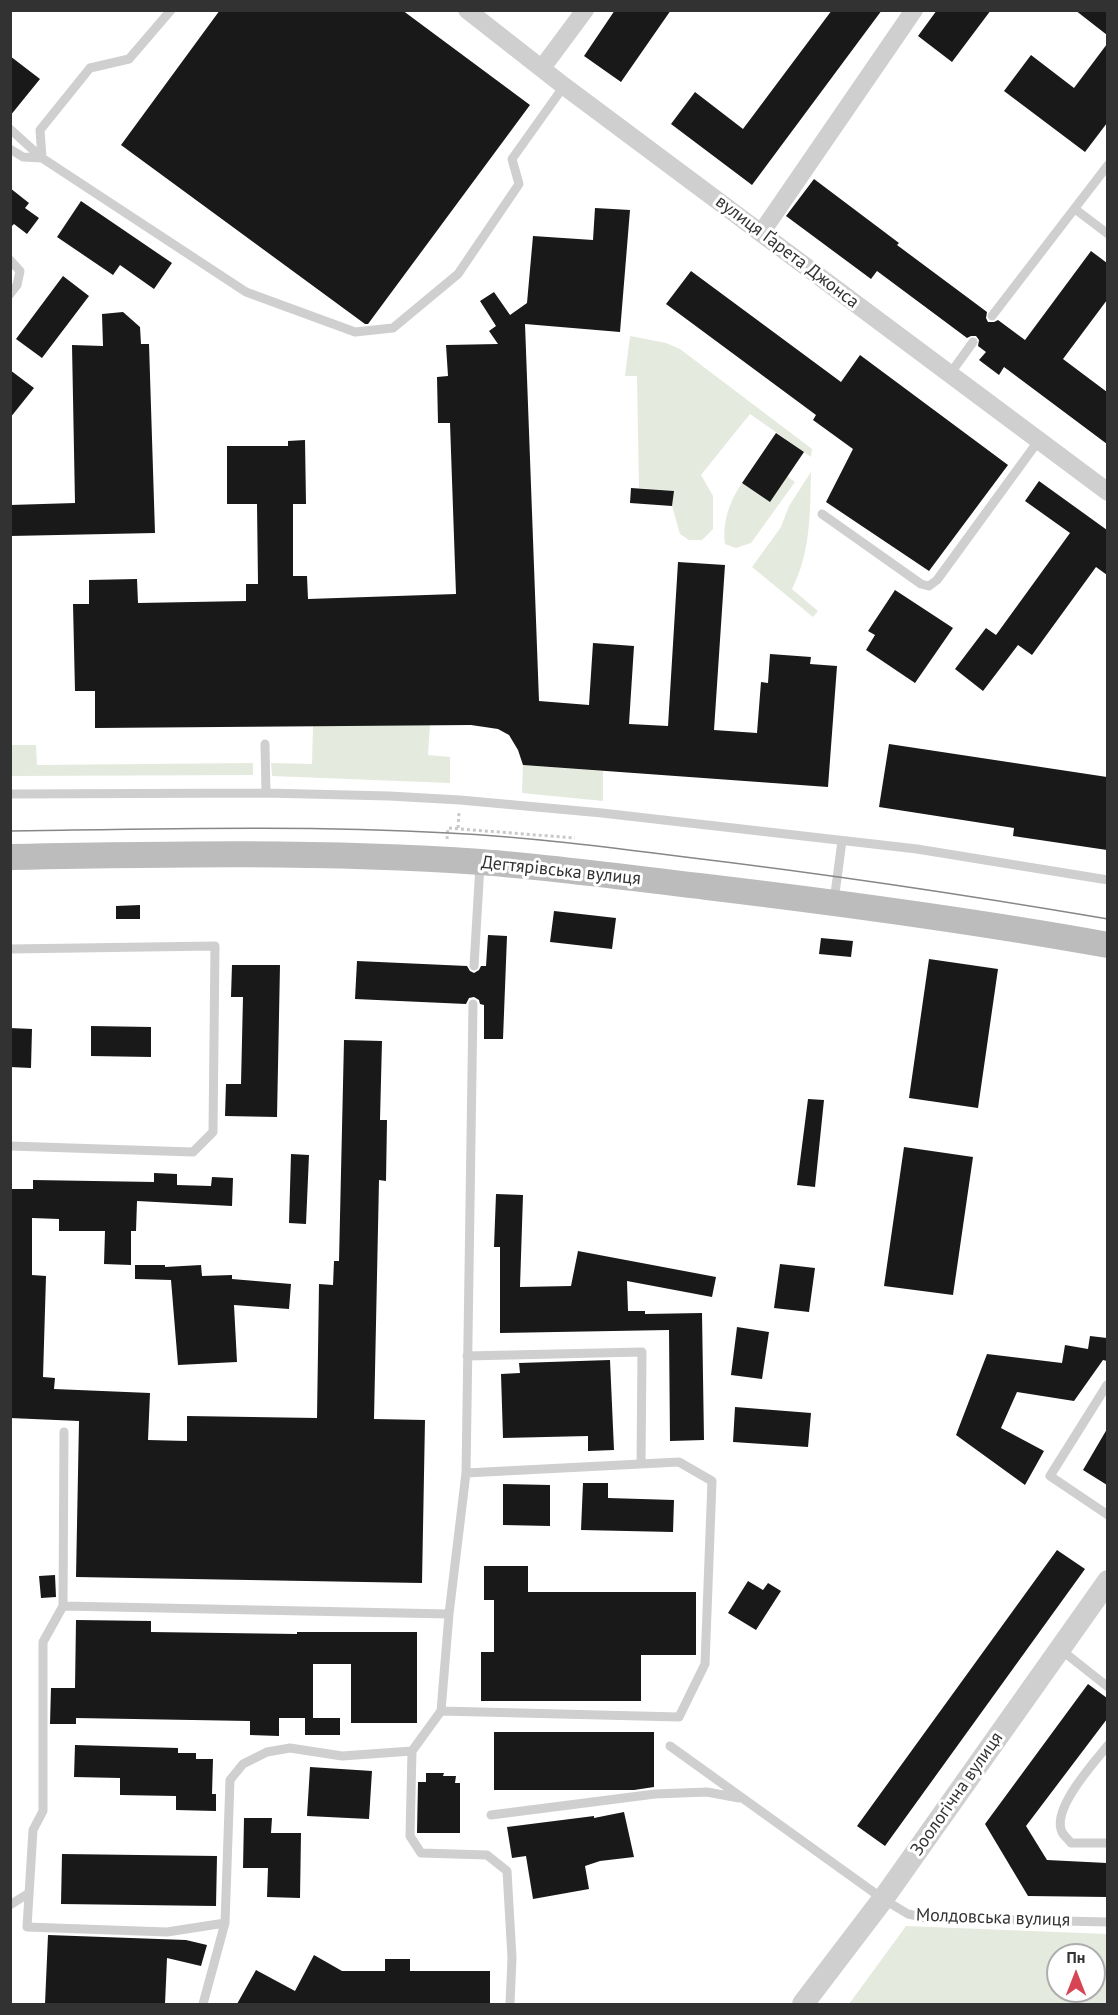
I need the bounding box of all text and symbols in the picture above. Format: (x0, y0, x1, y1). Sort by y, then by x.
street label: вулиця Ґарета Джонса (711, 191, 863, 313)
street label: Дегтярівська вулиця (480, 852, 642, 890)
street label: Зоологічна вулиця (906, 1728, 1008, 1860)
street label: Молдовська вулиця (915, 1905, 1071, 1931)
north arrow (1046, 1943, 1106, 2003)
text: Пн (1067, 1947, 1085, 1967)

